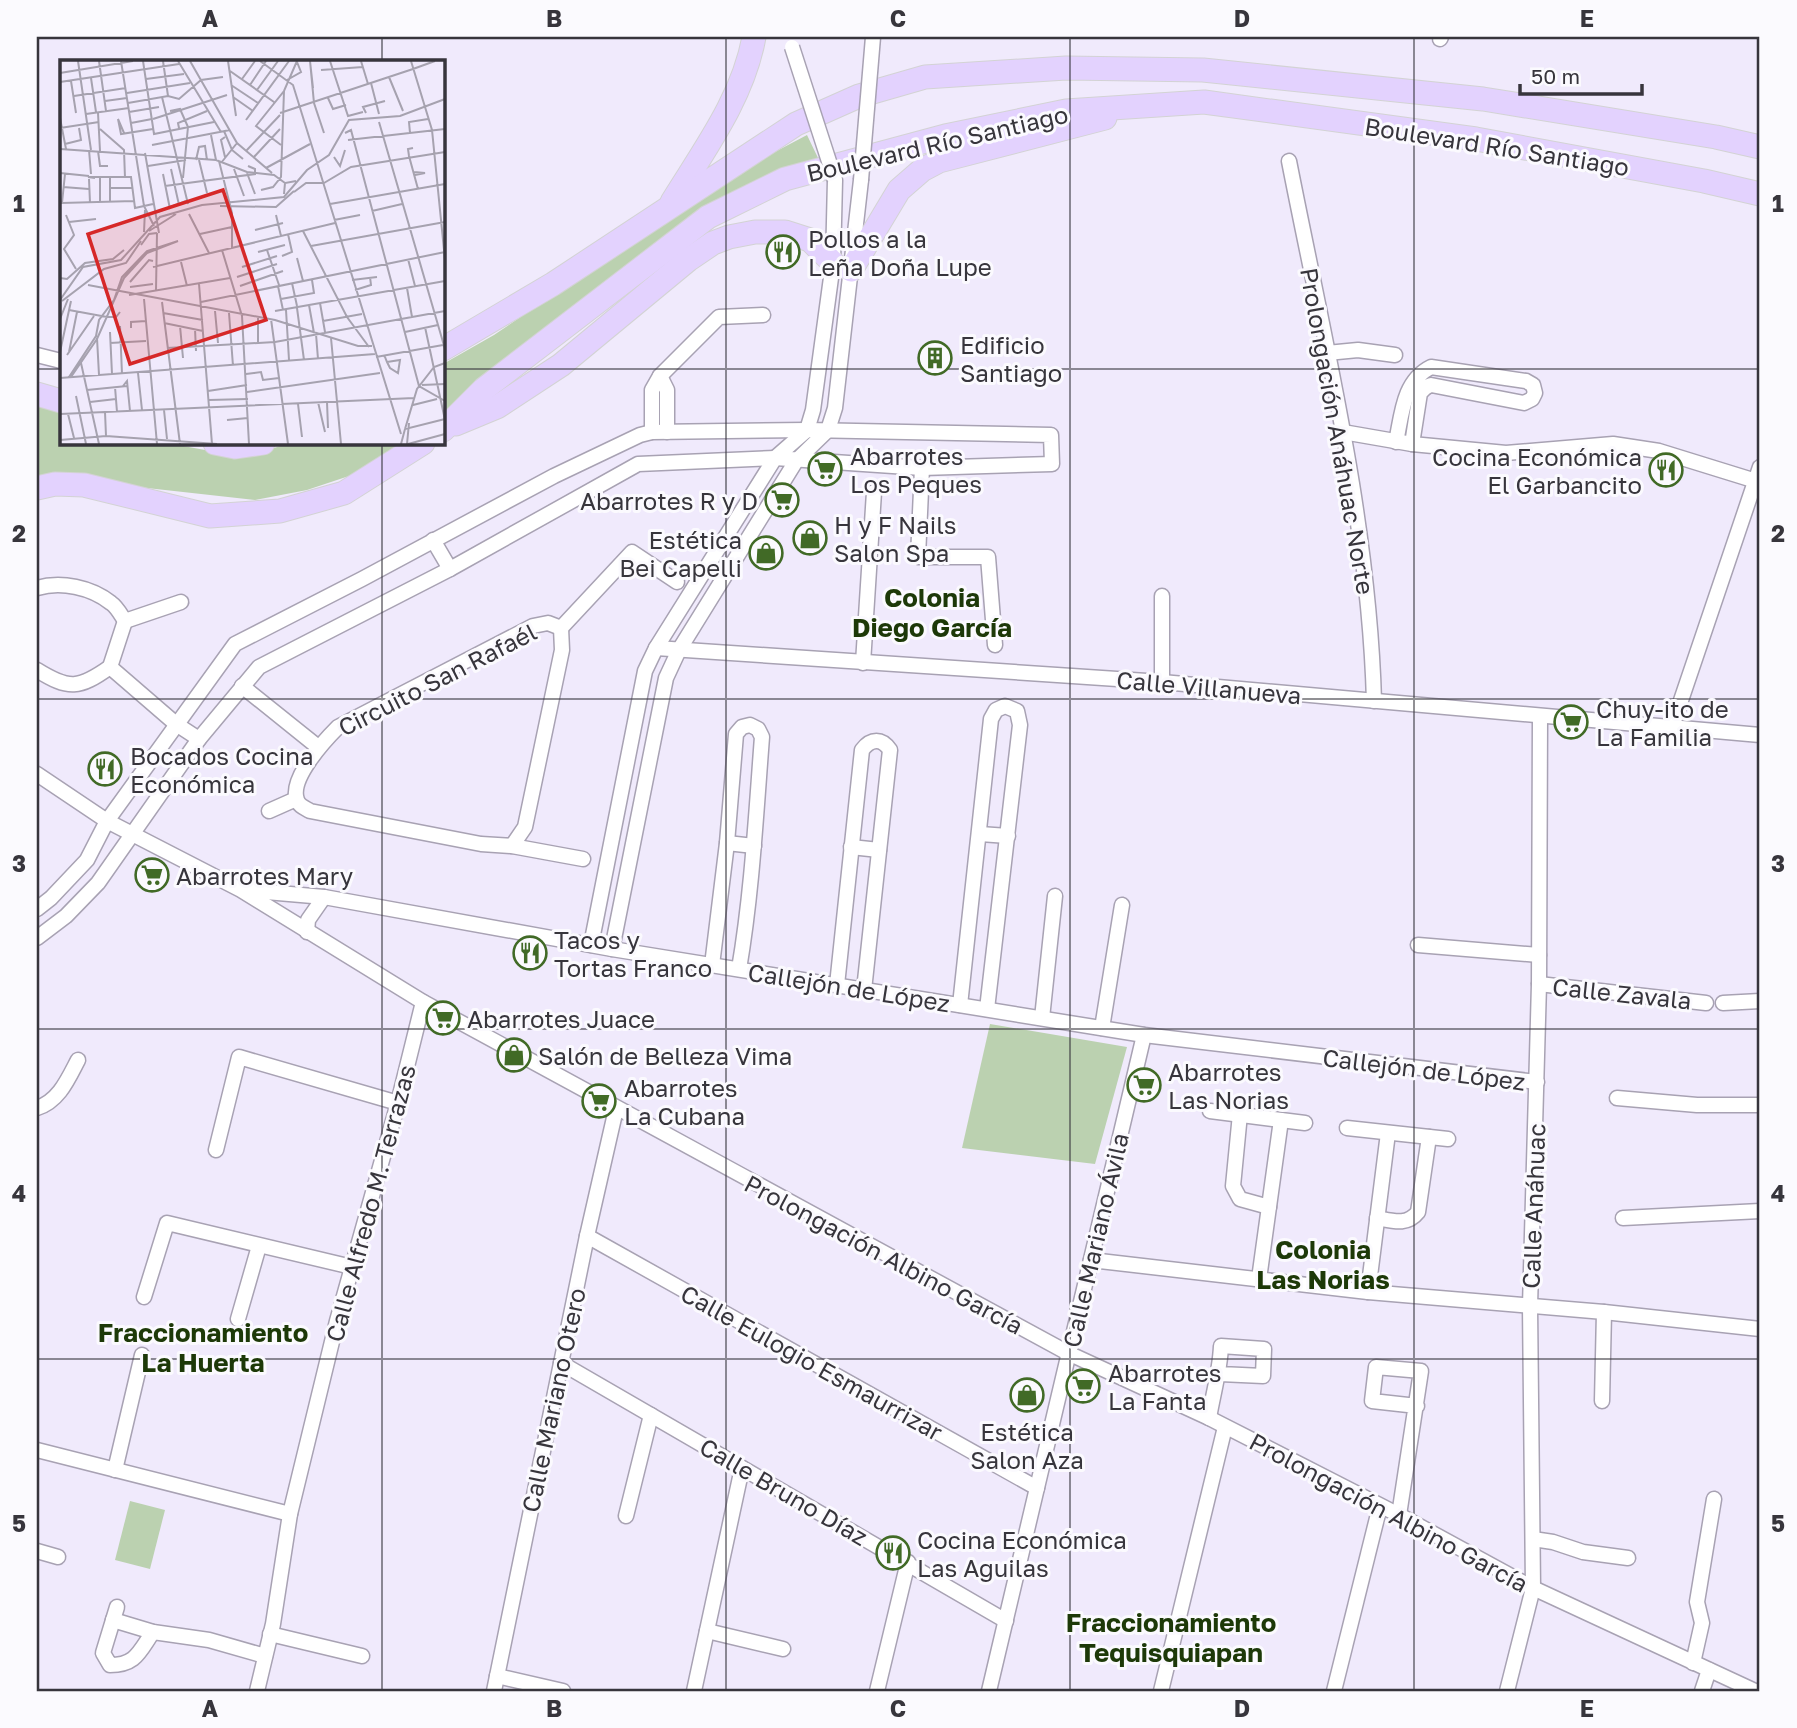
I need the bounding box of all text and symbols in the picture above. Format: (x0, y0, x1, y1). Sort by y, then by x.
text: A (202, 4, 219, 32)
text: B (546, 4, 562, 32)
text: C (890, 4, 906, 32)
text: D (1234, 4, 1250, 32)
text: E (1580, 4, 1594, 32)
scale bar (1520, 52, 1643, 96)
inset map (60, 60, 444, 444)
text: 50 m (1531, 63, 1580, 89)
street label: Boulevard Río Santiago (803, 99, 1071, 187)
street label: Boulevard Río Santiago (1363, 111, 1631, 181)
text: 1 (13, 189, 25, 217)
text: 1 (1772, 189, 1784, 217)
place label: Pollos a la Leña Doña Lupe (808, 224, 992, 281)
restaurant icon: Pollos a la Leña Doña Lupe (764, 233, 802, 271)
street label: Prolongación Anáhuac Norte (1295, 265, 1381, 597)
place label: Edificio Santiago (960, 330, 1062, 387)
building icon: Edificio Santiago (916, 339, 954, 377)
place label: Abarrotes Los Peques (850, 441, 982, 498)
place label: Cocina Económica El Garbancito (1432, 442, 1642, 499)
supermarket icon: Abarrotes Los Peques (806, 450, 844, 488)
restaurant icon: Cocina Económica El Garbancito (1647, 451, 1685, 489)
supermarket icon: Abarrotes R y D (763, 481, 801, 519)
place label: Abarrotes R y D (580, 486, 758, 515)
place label: H y F Nails Salon Spa (834, 510, 957, 567)
text: 2 (12, 519, 26, 547)
shop icon: H y F Nails Salon Spa (791, 519, 829, 557)
text: 2 (1771, 519, 1785, 547)
place label: Estética Bei Capelli (619, 525, 742, 582)
shop icon: Estética Bei Capelli (747, 534, 785, 572)
district label: Colonia Diego García (852, 582, 1012, 643)
street label: Circuito San Rafaél (333, 616, 541, 742)
street label: Calle Villanueva (1115, 664, 1303, 710)
place label: Chuy-ito de La Familia (1596, 694, 1729, 751)
supermarket icon: Chuy-ito de La Familia (1552, 703, 1590, 741)
place label: Bocados Cocina Económica (130, 741, 314, 798)
restaurant icon: Bocados Cocina Económica (86, 750, 124, 788)
text: 3 (12, 849, 26, 877)
text: 3 (1771, 849, 1785, 877)
supermarket icon: Abarrotes Mary (133, 856, 171, 894)
place label: Abarrotes Mary (176, 861, 353, 890)
place label: Tacos y Tortas Franco (554, 925, 712, 982)
restaurant icon: Tacos y Tortas Franco (511, 934, 549, 972)
street label: Callejón de López (746, 957, 952, 1017)
street label: Calle Zavala (1551, 971, 1693, 1015)
supermarket icon: Abarrotes Juace (424, 999, 462, 1037)
place label: Abarrotes Juace (467, 1004, 655, 1033)
shop icon: Salón de Belleza Vima (495, 1036, 533, 1074)
place label: Salón de Belleza Vima (538, 1041, 792, 1070)
street label: Callejón de López (1321, 1042, 1527, 1096)
place label: Abarrotes Las Norias (1168, 1057, 1289, 1114)
street label: Calle Alfredo M. Terrazas (319, 1061, 421, 1345)
supermarket icon: Abarrotes Las Norias (1125, 1066, 1163, 1104)
place label: Abarrotes La Cubana (624, 1073, 745, 1130)
supermarket icon: Abarrotes La Cubana (580, 1082, 618, 1120)
street label: Calle Anáhuac (1516, 1123, 1550, 1289)
street label: Calle Mariano Ávila (1056, 1130, 1134, 1350)
street label: Prolongación Albino García (740, 1168, 1028, 1340)
text: 4 (12, 1179, 26, 1207)
text: 4 (1771, 1179, 1785, 1207)
district label: Colonia Las Norias (1256, 1234, 1390, 1295)
street label: Calle Eulogio Esmaurrizar (676, 1278, 948, 1446)
street label: Calle Mariano Otero (515, 1285, 591, 1515)
district label: Fraccionamiento La Huerta (98, 1317, 308, 1378)
place label: Abarrotes La Fanta (1108, 1358, 1222, 1415)
supermarket icon: Abarrotes La Fanta (1064, 1367, 1102, 1405)
shop icon: Estética Salon Aza (1008, 1376, 1046, 1414)
place label: Estética Salon Aza (970, 1417, 1084, 1474)
street label: Prolongación Albino García (1245, 1426, 1533, 1598)
street label: Calle Bruno Díaz (695, 1431, 873, 1551)
text: 5 (12, 1509, 26, 1537)
text: 5 (1771, 1509, 1785, 1537)
place label: Cocina Económica Las Aguilas (917, 1525, 1127, 1582)
restaurant icon: Cocina Económica Las Aguilas (874, 1534, 912, 1572)
district label: Fraccionamiento Tequisquiapan (1066, 1607, 1276, 1668)
text: A (202, 1694, 219, 1722)
text: B (546, 1694, 562, 1722)
text: C (890, 1694, 906, 1722)
text: D (1234, 1694, 1250, 1722)
text: E (1580, 1694, 1594, 1722)

